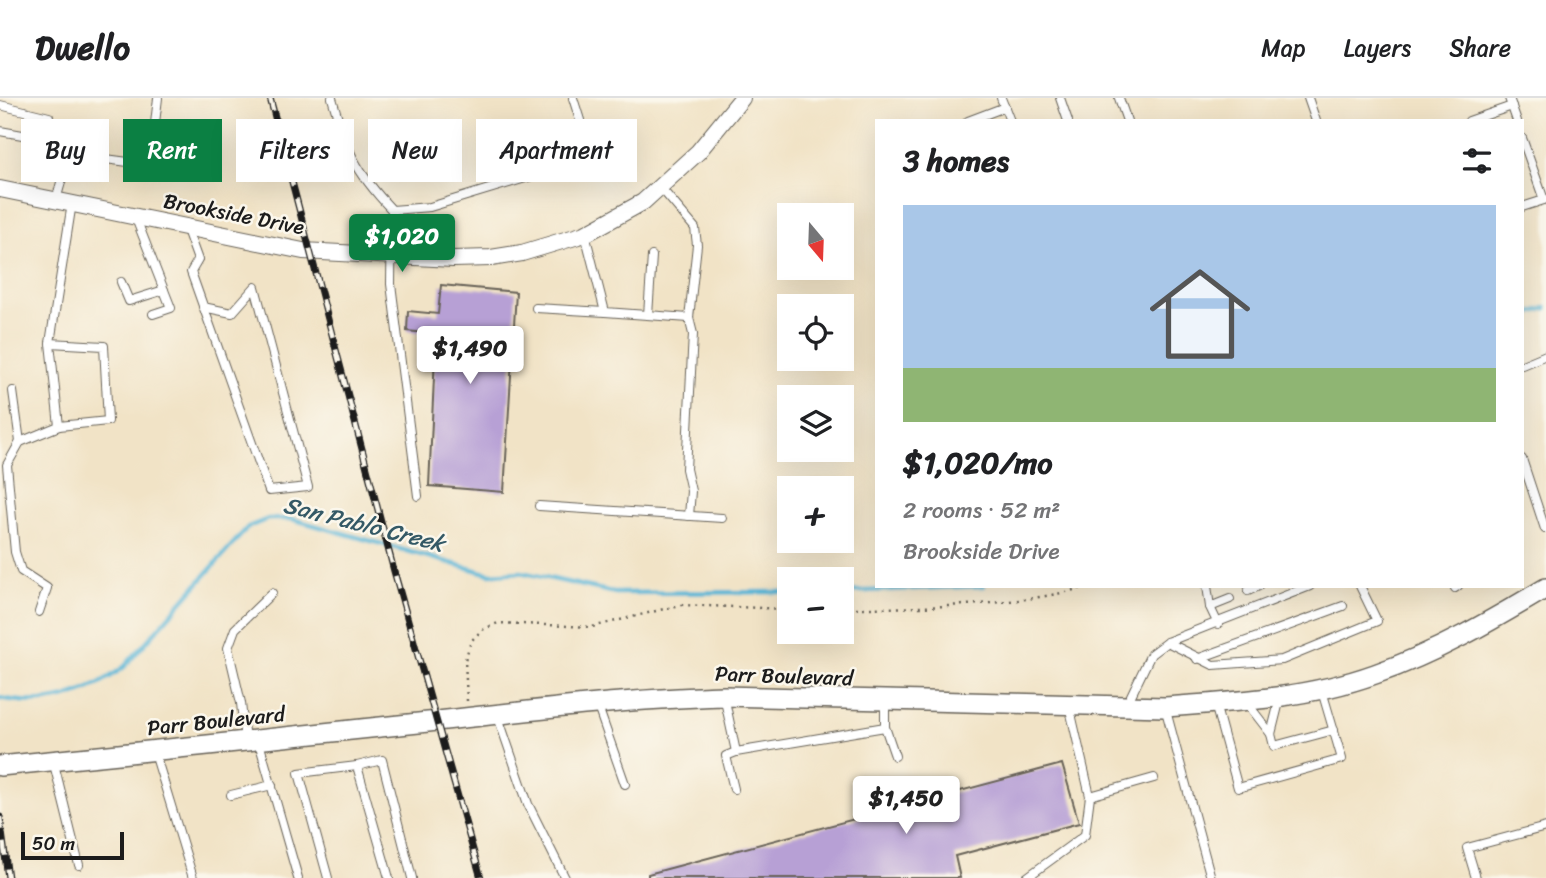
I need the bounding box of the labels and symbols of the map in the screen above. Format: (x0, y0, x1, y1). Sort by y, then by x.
street label: Brookside Drive (160, 182, 308, 246)
north arrow (777, 203, 854, 280)
pin: $1,020 (345, 214, 459, 274)
pin: $1,490 (413, 327, 527, 386)
water label: San Pablo Creek (279, 485, 451, 565)
street label: Parr Boulevard (714, 655, 856, 697)
street label: Parr Boulevard (145, 695, 289, 747)
pin: $1,450 (849, 776, 963, 836)
scale bar (21, 829, 124, 861)

